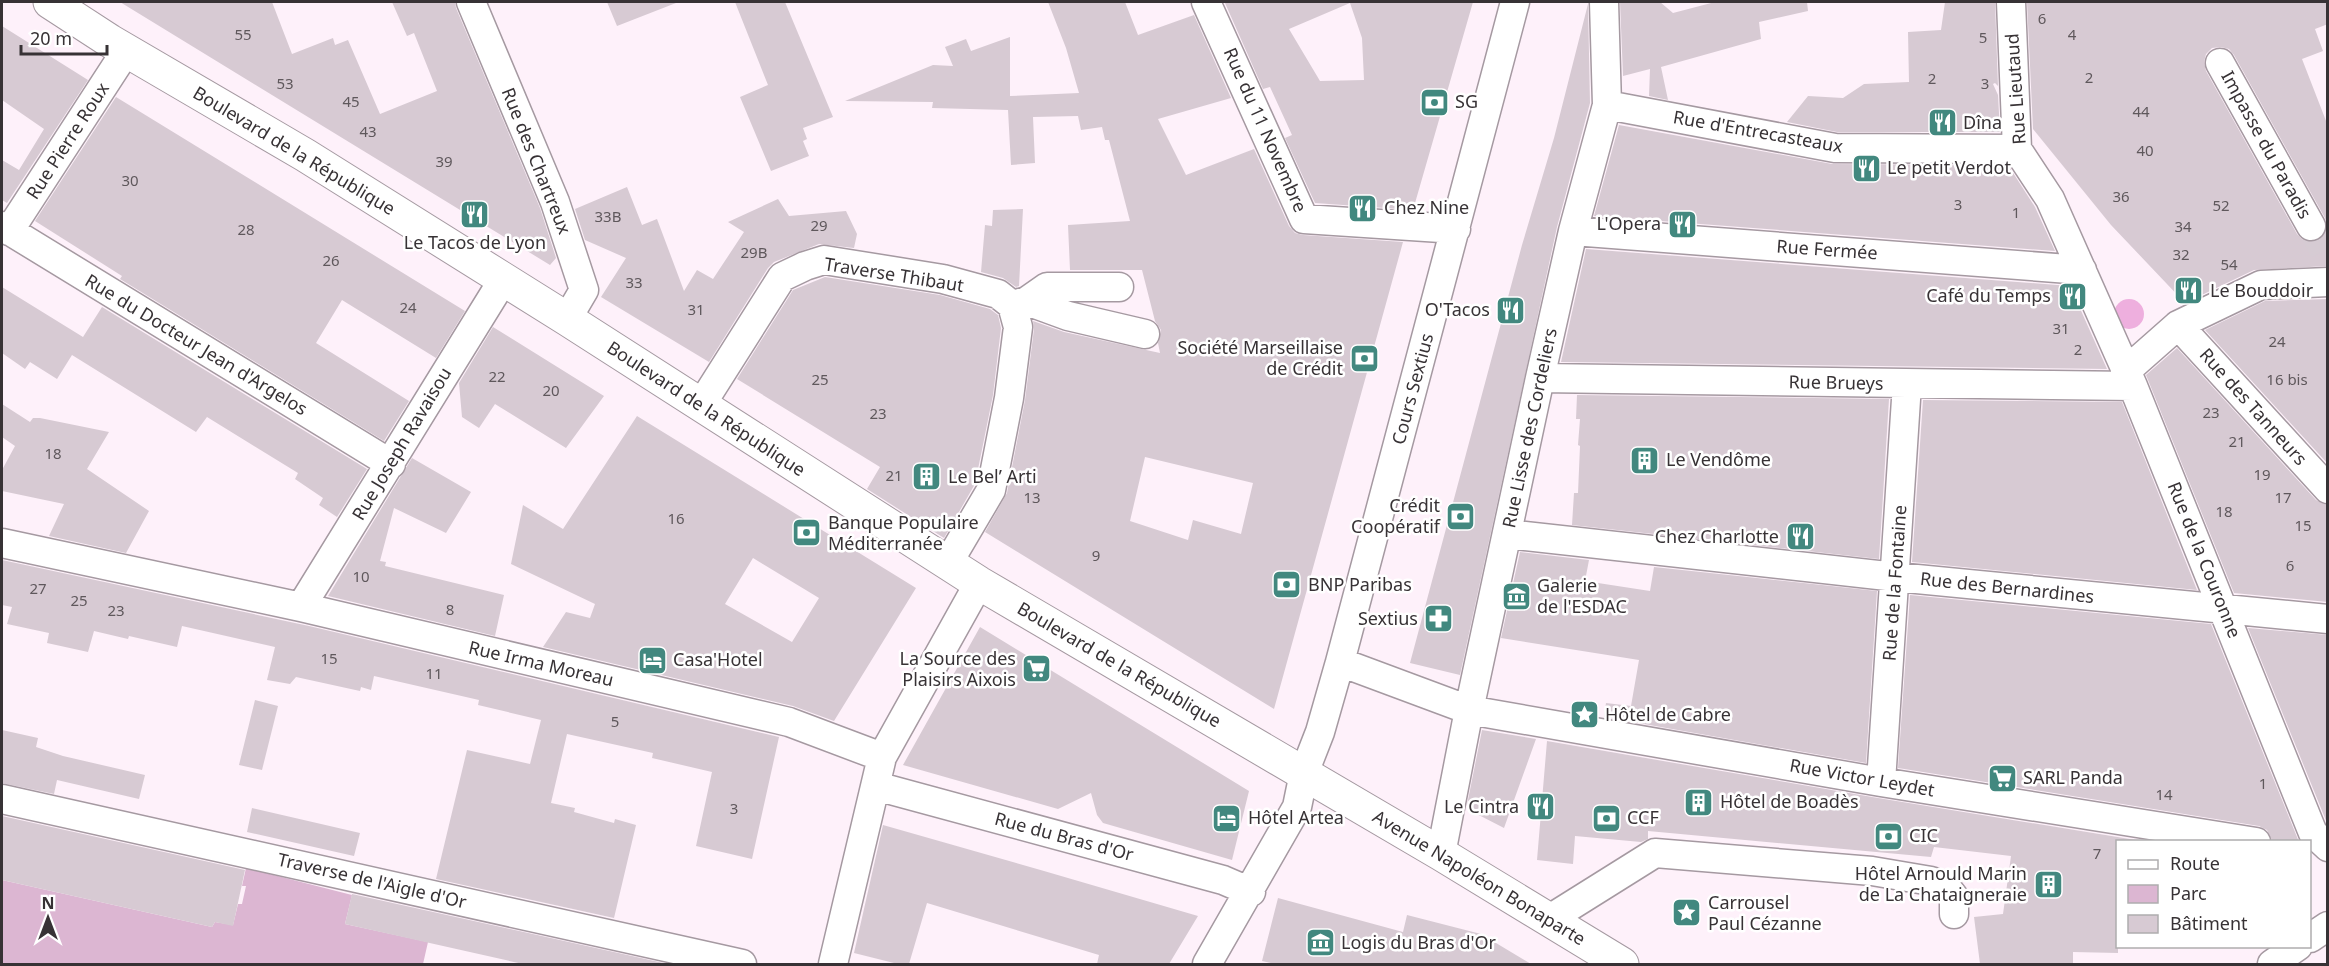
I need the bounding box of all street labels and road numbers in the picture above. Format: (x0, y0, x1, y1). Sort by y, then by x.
street label: Rue Lieutaud (1999, 33, 2031, 145)
street label: Rue du 11 Novembre (1219, 43, 1313, 216)
street label: Impasse du Paradis (2216, 66, 2317, 223)
street label: Rue Pierre Roux (20, 77, 114, 204)
street label: Boulevard de la République (189, 80, 400, 220)
street label: Rue des Chartreux (497, 84, 577, 238)
street label: Rue d'Entrecasteaux (1671, 104, 1845, 158)
street label: Rue Fermée (1776, 234, 1878, 265)
street label: Traverse Thibaut (823, 251, 966, 297)
street label: Rue du Docteur Jean d'Argelos (81, 268, 312, 420)
street label: Rue Lisse des Cordeliers (1496, 326, 1562, 530)
street label: Cours Sextius (1386, 330, 1438, 447)
street label: Boulevard de la République (603, 335, 810, 481)
street label: Rue des Tanneurs (2195, 343, 2313, 470)
street label: Rue Joseph Ravaisou (346, 363, 456, 524)
street label: Rue Brueys (1788, 369, 1884, 395)
street label: Rue de la Couronne (2163, 478, 2247, 641)
street label: Rue de la Fontaine (1877, 504, 1911, 662)
street label: Rue des Bernardines (1919, 566, 2095, 608)
street label: Boulevard de la République (1013, 596, 1226, 732)
street label: Rue Irma Moreau (466, 635, 616, 691)
street label: Rue Victor Leydet (1788, 752, 1937, 802)
street label: Avenue Napoléon Bonaparte (1369, 804, 1590, 950)
street label: Rue du Bras d'Or (992, 806, 1137, 866)
street label: Traverse de l'Aigle d'Or (275, 847, 470, 914)

